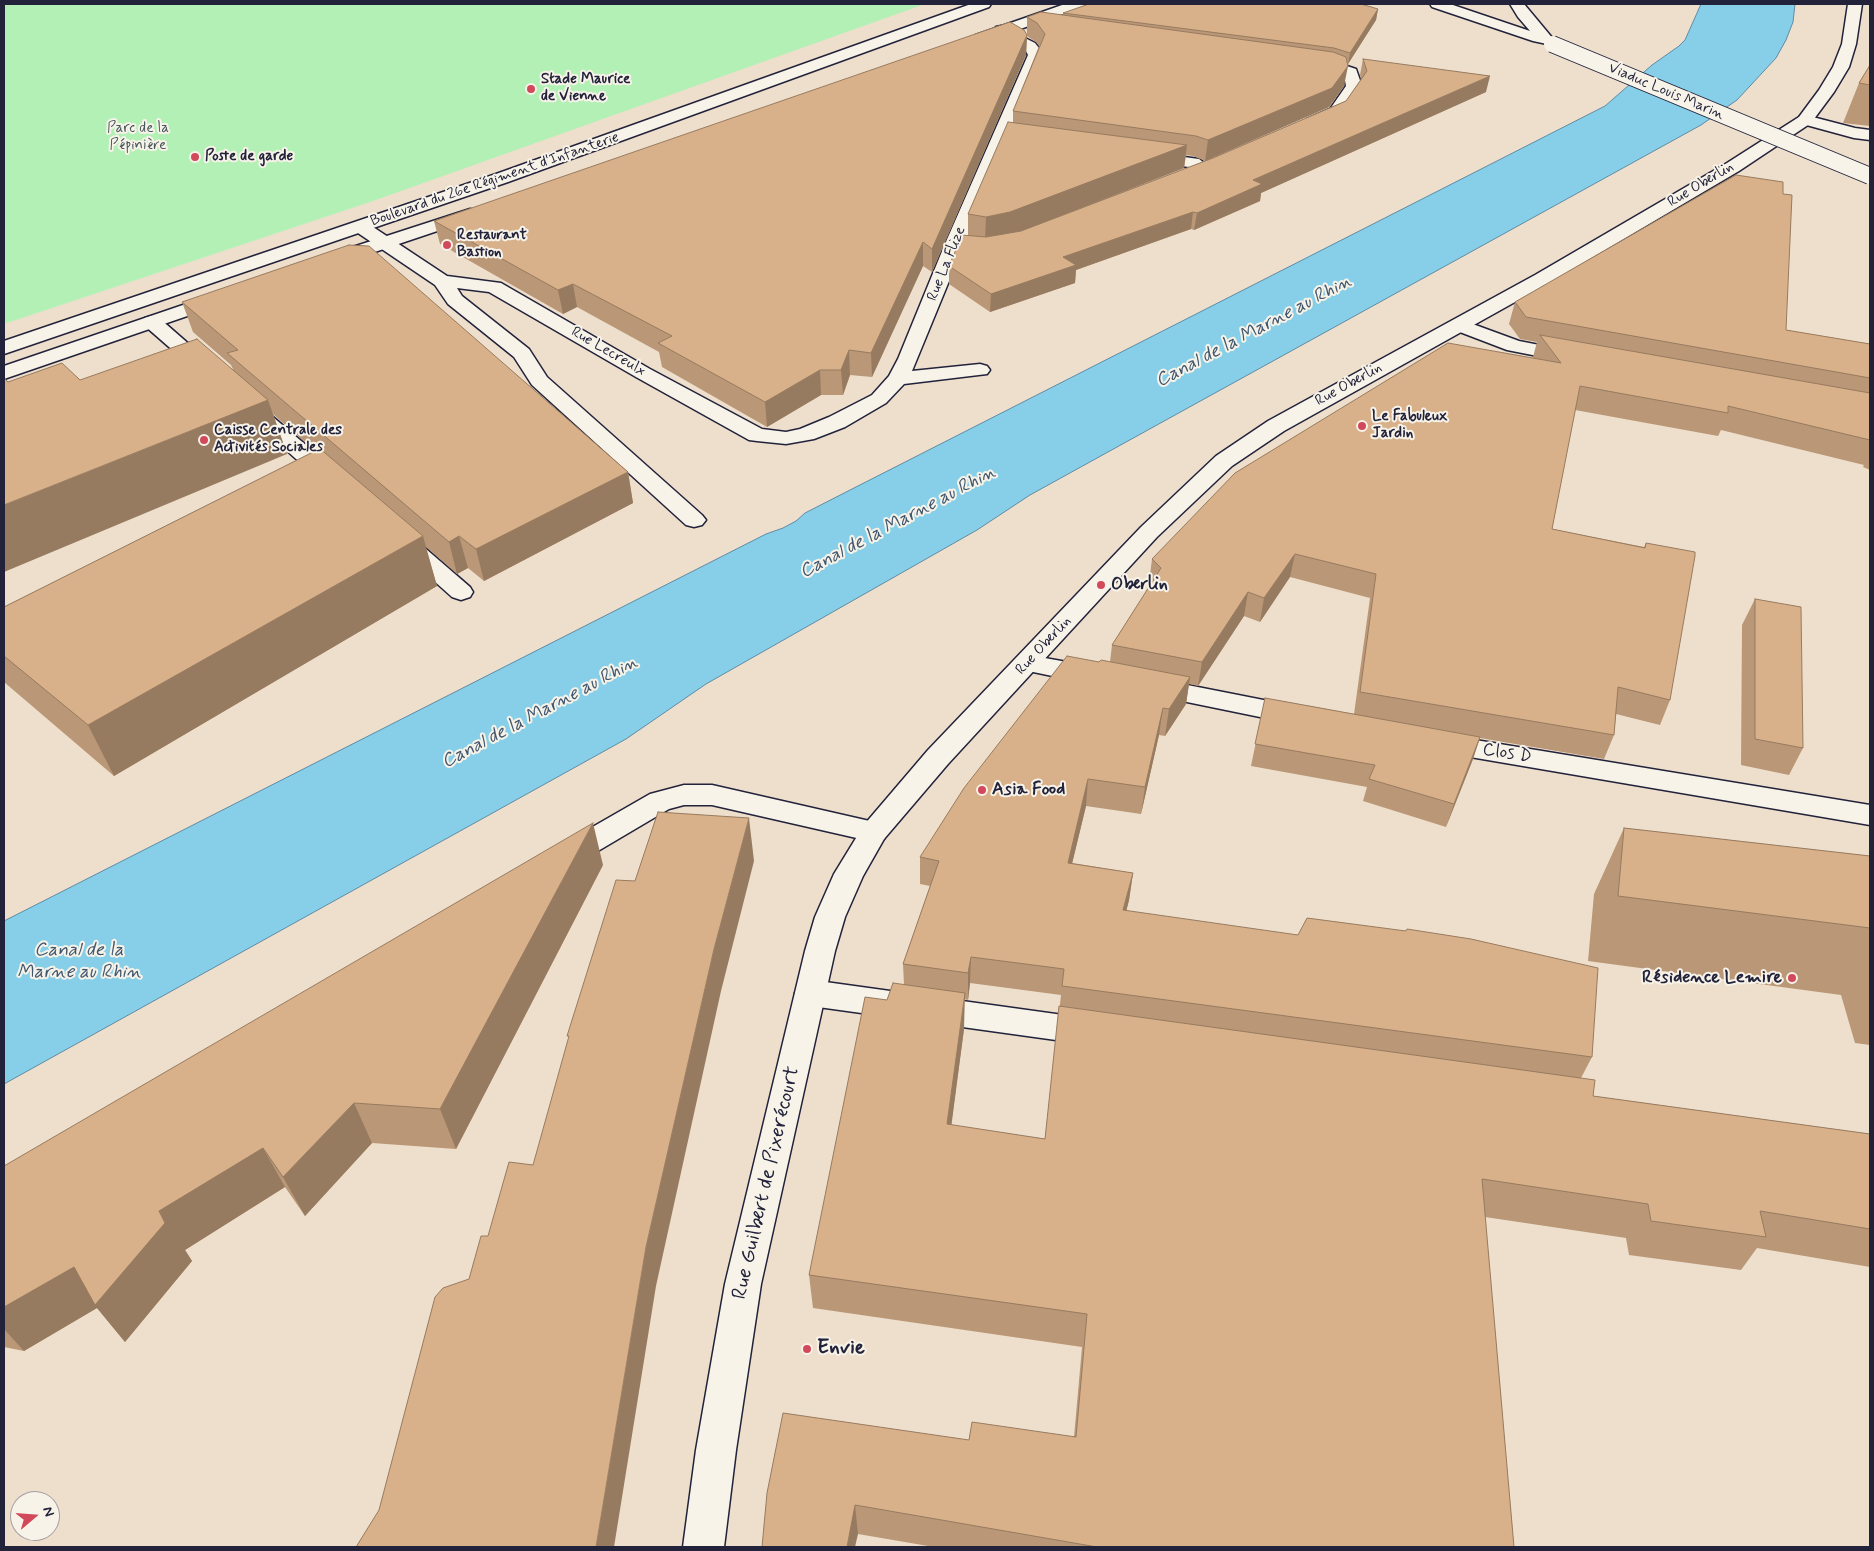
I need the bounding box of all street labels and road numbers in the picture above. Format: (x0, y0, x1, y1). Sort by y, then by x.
street label: Viaduc Louis Marin (1605, 60, 1727, 124)
street label: Boulevard du 26e Régiment d'Infanterie (368, 129, 622, 231)
street label: Rue Oberlin (1665, 158, 1737, 212)
street label: Rue La Flize (924, 224, 970, 304)
street label: Rue Lecreulx (567, 323, 649, 381)
street label: Rue Oberlin (1312, 359, 1386, 411)
street label: Rue Oberlin (1012, 613, 1076, 679)
street label: Clos D (1481, 739, 1533, 769)
street label: Rue Guilbert de Pixerécourt (728, 1064, 806, 1302)

